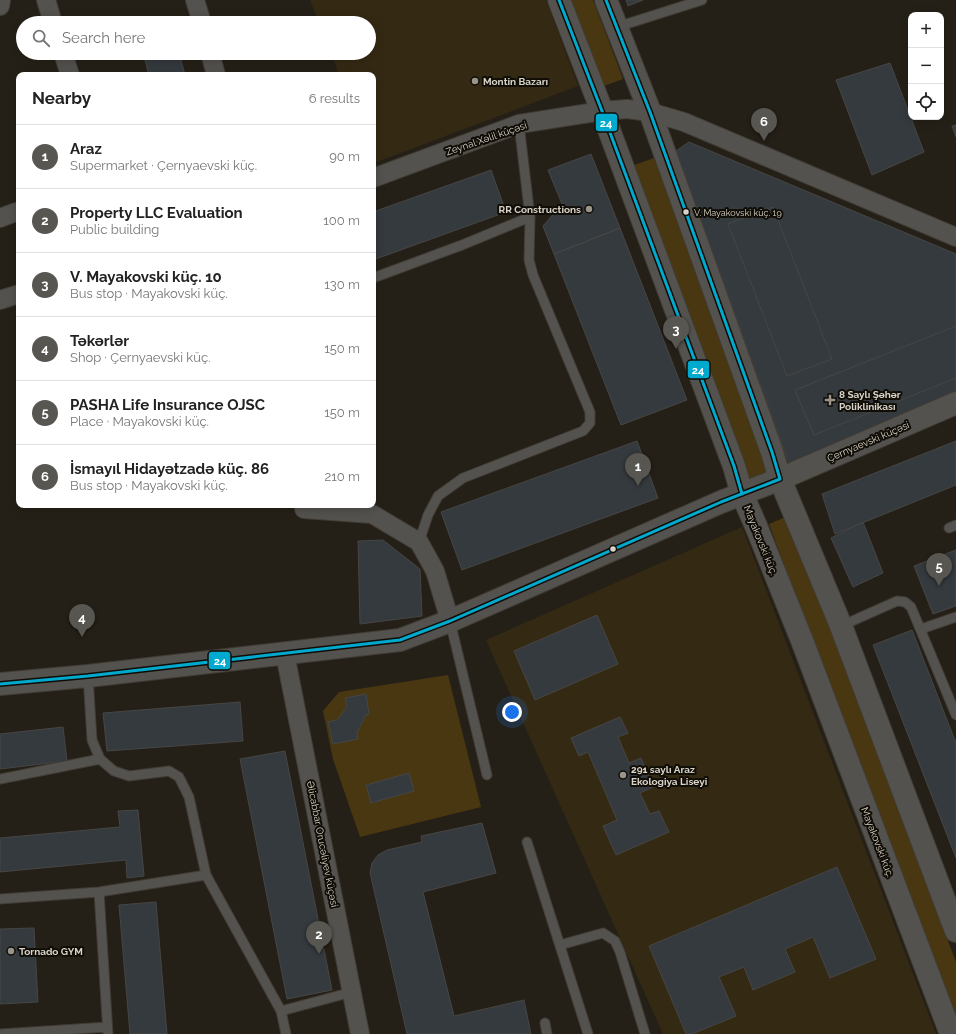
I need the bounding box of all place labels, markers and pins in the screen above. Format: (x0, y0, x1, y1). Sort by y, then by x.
marker: Montin Bazarı (470, 76, 480, 86)
place label: Montin Bazarı (483, 76, 548, 87)
pin: 6 (751, 108, 777, 141)
place label: RR Constructions (498, 204, 581, 215)
marker: RR Constructions (584, 204, 594, 214)
marker: V. Mayakovski küç. 19 (681, 207, 691, 217)
place label: V. Mayakovski küç. 19 (694, 208, 782, 218)
pin: 3 (663, 316, 689, 349)
place label: 8 Saylı Şəhər Poliklinikası (839, 389, 901, 412)
marker: 8 Saylı Şəhər Poliklinikası (824, 394, 836, 406)
pin: 1 (625, 453, 651, 486)
unlabelled marker (608, 544, 618, 554)
pin: 5 (926, 553, 952, 586)
pin: 4 (69, 604, 95, 637)
place label: 291 saylı Araz Ekologiya Liseyi (631, 764, 707, 787)
marker: 291 saylı Araz Ekologiya Liseyi (618, 770, 628, 780)
pin: 2 (306, 921, 332, 954)
marker: Tornado GYM (6, 946, 16, 956)
place label: Tornado GYM (19, 946, 83, 957)

